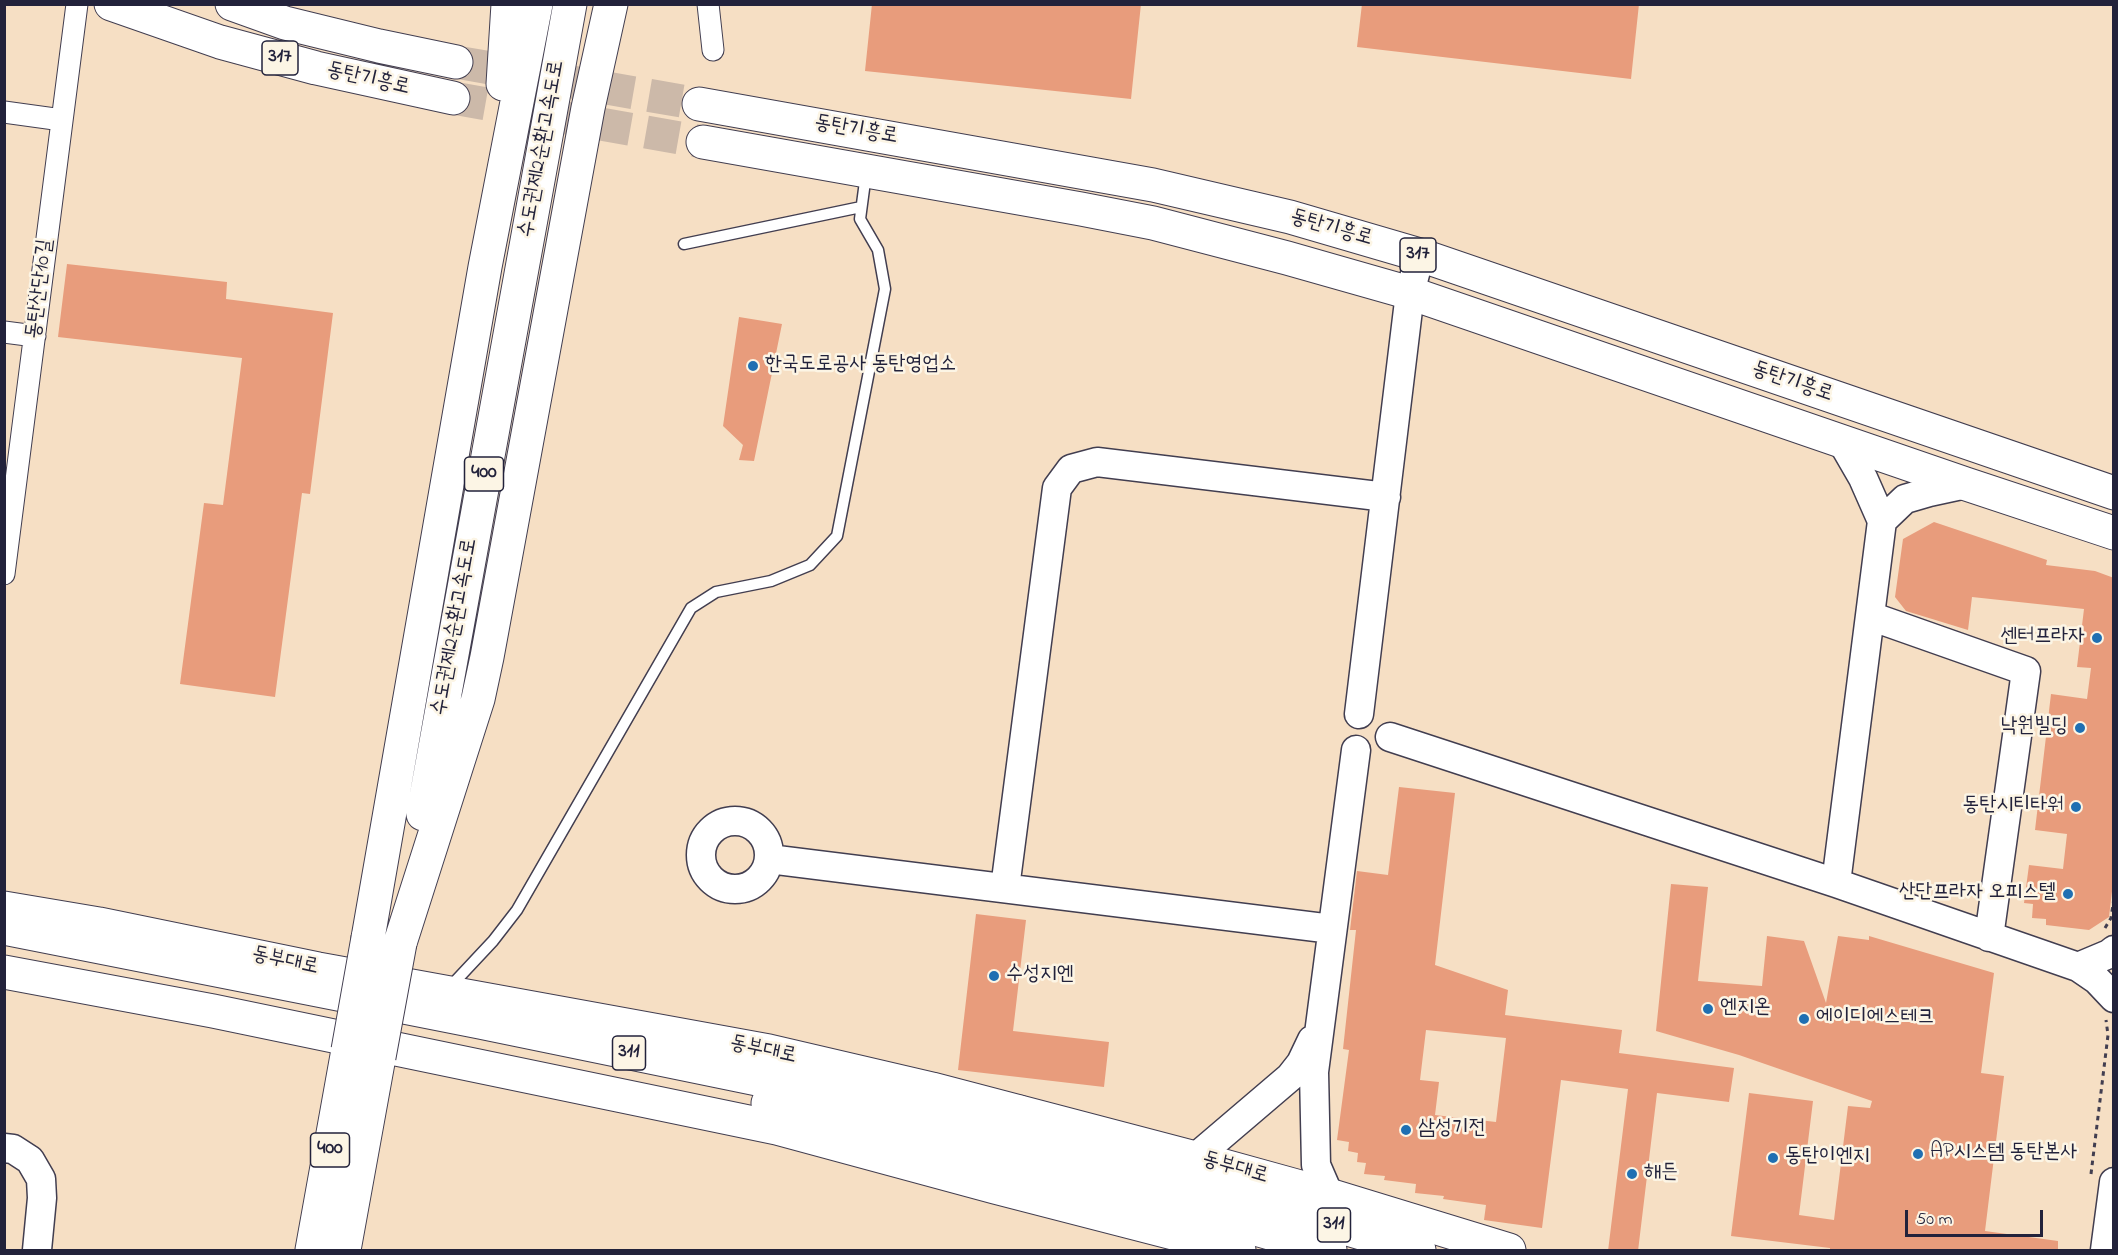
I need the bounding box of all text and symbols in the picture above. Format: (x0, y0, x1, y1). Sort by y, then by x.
road number: 317 (262, 41, 298, 75)
street label: 동탄기흥로 (324, 58, 412, 102)
street label: 수도권제2순환고속도로 (515, 58, 571, 240)
street label: 동탄기흥로 (812, 111, 900, 151)
street label: 동탄기흥로 (1287, 205, 1375, 253)
street label: 동탄산단10길 (22, 238, 60, 340)
road number: 317 (1400, 238, 1436, 272)
place label: 한국도로공사 동탄영업소 (765, 353, 956, 379)
street label: 동탄기흥로 (1748, 357, 1836, 409)
marker: 한국도로공사 동탄영업소 (746, 359, 760, 373)
road number: 400 (464, 457, 504, 491)
street label: 수도권제2순환고속도로 (428, 536, 484, 718)
place label: 센터프라자 (2001, 625, 2085, 651)
marker: 센터프라자 (2090, 631, 2104, 645)
place label: 낙원빌딩 (2000, 715, 2068, 741)
marker: 낙원빌딩 (2073, 721, 2087, 735)
place label: 동탄시티타워 (1963, 794, 2064, 820)
marker: 동탄시티타워 (2069, 800, 2083, 814)
place label: 산단프라자 오피스텔 (1899, 881, 2056, 907)
marker: 산단프라자 오피스텔 (2061, 887, 2075, 901)
street label: 동부대로 (249, 943, 321, 981)
place label: 수성지엔 (1006, 963, 1074, 989)
marker: 수성지엔 (987, 969, 1001, 983)
place label: 엔지온 (1720, 996, 1771, 1022)
marker: 엔지온 (1701, 1002, 1715, 1016)
place label: 에이디에스테크 (1816, 1006, 1934, 1032)
marker: 에이디에스테크 (1797, 1012, 1811, 1026)
street label: 동부대로 (727, 1032, 799, 1070)
road number: 311 (612, 1036, 646, 1070)
place label: 삼성기전 (1418, 1117, 1486, 1143)
marker: 삼성기전 (1399, 1123, 1413, 1137)
road number: 400 (310, 1133, 350, 1167)
place label: AP시스템 동탄본사 (1930, 1141, 2077, 1167)
place label: 동탄이엔지 (1785, 1145, 1869, 1171)
marker: AP시스템 동탄본사 (1911, 1147, 1925, 1161)
street label: 동부대로 (1199, 1148, 1271, 1190)
marker: 동탄이엔지 (1766, 1151, 1780, 1165)
place label: 해든 (1644, 1161, 1678, 1187)
marker: 해든 (1625, 1167, 1639, 1181)
scale bar (1908, 1198, 2046, 1236)
text: 50 m (1916, 1207, 1953, 1233)
road number: 311 (1318, 1208, 1350, 1242)

